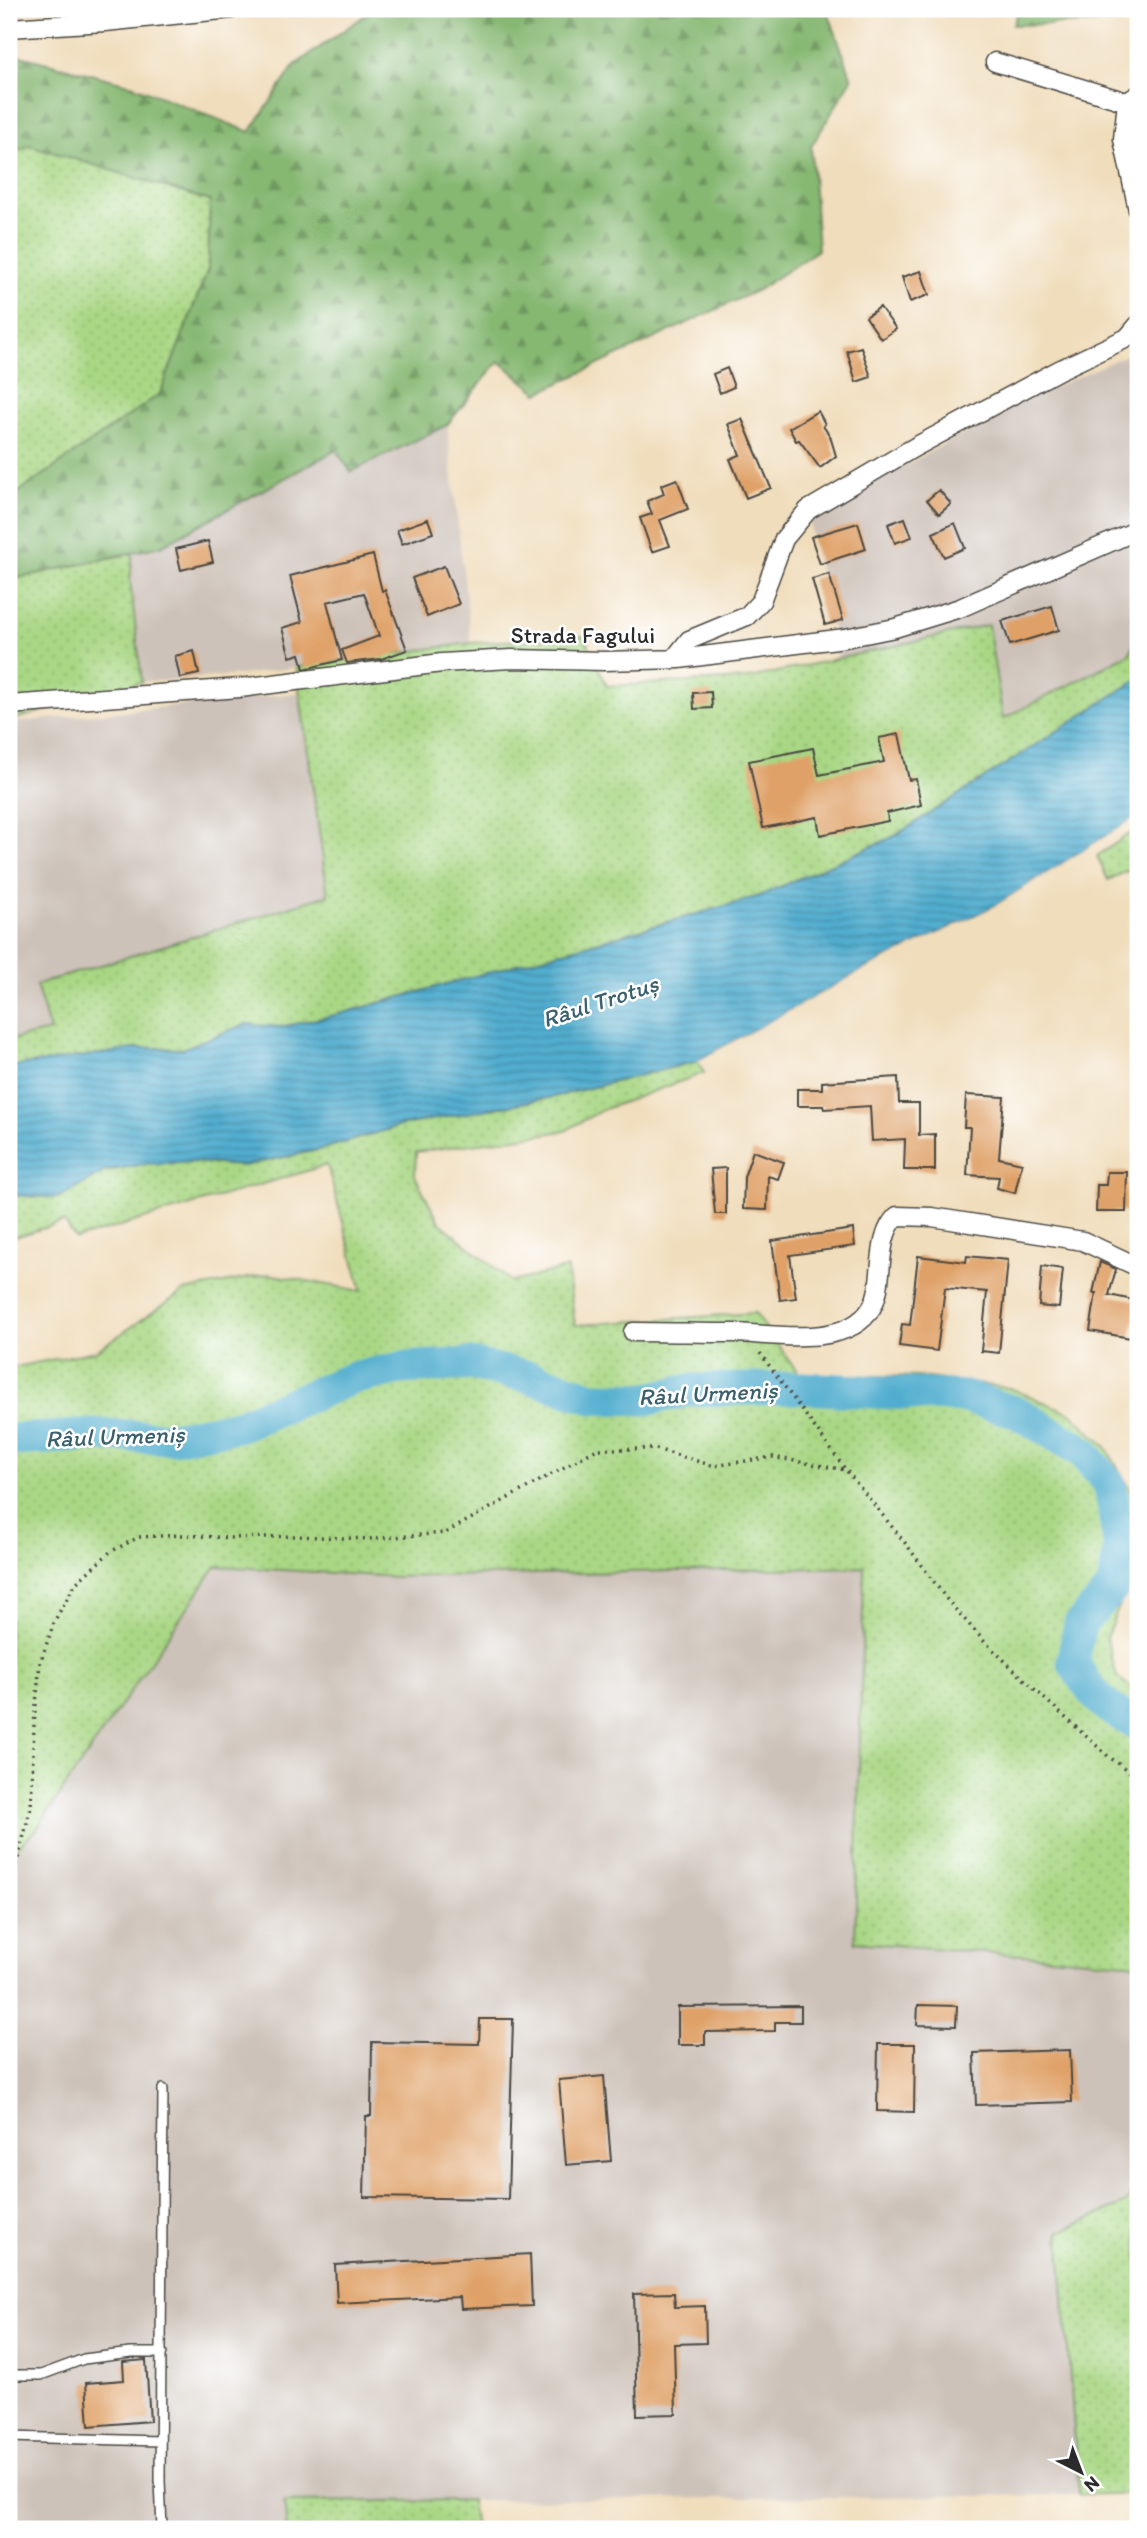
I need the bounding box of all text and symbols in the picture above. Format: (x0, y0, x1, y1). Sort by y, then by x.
street label: Strada Fagului (511, 621, 655, 649)
water label: Râul Trotuș (538, 968, 663, 1033)
water label: Râul Urmeniș (638, 1375, 780, 1411)
water label: Râul Urmeniș (45, 1419, 186, 1453)
north arrow (1046, 2436, 1116, 2506)
text: N (1080, 2471, 1105, 2497)

